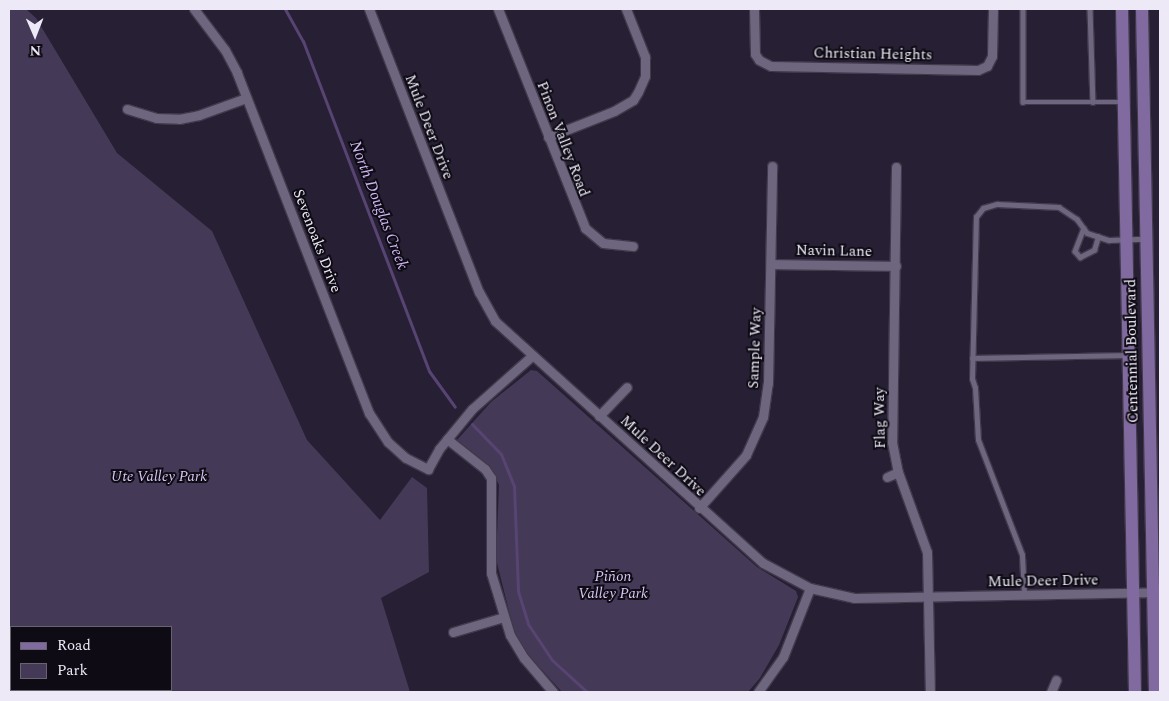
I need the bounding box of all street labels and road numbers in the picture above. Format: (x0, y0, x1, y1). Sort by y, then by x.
street label: Christian Heights (813, 44, 933, 64)
street label: Mule Deer Drive (401, 72, 457, 182)
street label: Pinon Valley Road (533, 79, 593, 199)
street label: Sevenoaks Drive (289, 187, 345, 295)
street label: Navin Lane (796, 241, 872, 261)
street label: Centennial Boulevard (1122, 279, 1142, 423)
street label: Sample Way (745, 307, 765, 389)
street label: Flag Way (870, 387, 890, 449)
street label: Mule Deer Drive (616, 412, 710, 500)
street label: Mule Deer Drive (987, 571, 1099, 591)

